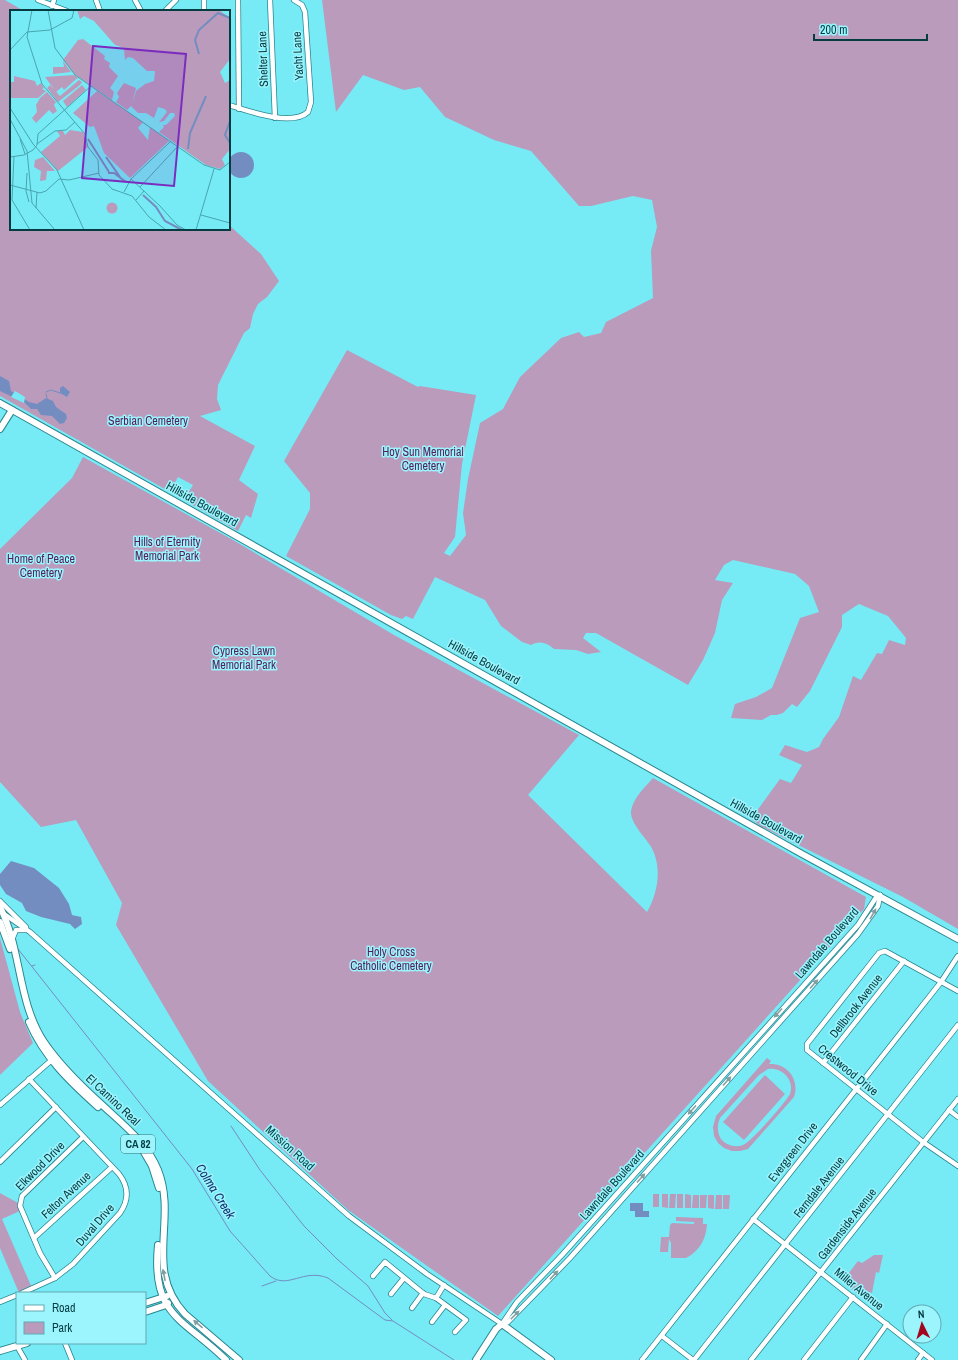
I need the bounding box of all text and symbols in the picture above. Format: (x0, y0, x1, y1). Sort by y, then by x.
inset map (10, 10, 230, 230)
scale bar (814, 16, 927, 42)
text: 200 m (820, 22, 847, 38)
street label: Shelter Lane (254, 31, 272, 87)
street label: Yacht Lane (289, 31, 307, 81)
park label: Serbian Cemetery (108, 413, 188, 429)
park label: Hoy Sun Memorial Cemetery (382, 444, 464, 474)
street label: Hillside Boulevard (163, 478, 241, 530)
park label: Hills of Eternity Memorial Park (134, 534, 200, 564)
park label: Home of Peace Cemetery (7, 551, 75, 581)
street label: Hillside Boulevard (445, 636, 523, 688)
park label: Cypress Lawn Memorial Park (212, 643, 276, 673)
street label: Hillside Boulevard (727, 795, 805, 847)
street label: Lawndale Boulevard (792, 904, 862, 982)
one-way arrow (869, 908, 876, 920)
park label: Holy Cross Catholic Cemetery (350, 944, 432, 974)
street label: Dellbrook Avenue (826, 971, 886, 1041)
one-way arrow (809, 979, 818, 989)
one-way arrow (774, 1008, 783, 1018)
street label: Crestwood Drive (814, 1041, 882, 1099)
street label: El Camino Real (82, 1071, 144, 1129)
one-way arrow (722, 1076, 732, 1086)
one-way arrow (687, 1105, 697, 1115)
street label: Evergreen Drive (765, 1119, 821, 1185)
street label: Mission Road (262, 1122, 318, 1174)
road number: CA 82 (121, 1135, 155, 1153)
street label: Elkwood Drive (12, 1138, 68, 1194)
street label: Lawndale Boulevard (576, 1147, 648, 1223)
street label: Ferndale Avenue (790, 1153, 848, 1221)
water label: Colma Creek (192, 1160, 240, 1223)
street label: Felton Avenue (38, 1168, 94, 1222)
one-way arrow (636, 1173, 645, 1183)
street label: Gardenside Avenue (814, 1185, 880, 1263)
street label: Duval Drive (72, 1200, 118, 1250)
street label: Miller Avenue (831, 1264, 887, 1314)
one-way arrow (161, 1269, 167, 1281)
one-way arrow (549, 1270, 559, 1280)
legend (16, 1292, 146, 1344)
text: Road (52, 1300, 76, 1316)
north arrow (902, 1304, 942, 1344)
text: N (917, 1307, 925, 1321)
one-way arrow (510, 1310, 520, 1320)
text: Park (52, 1320, 72, 1336)
one-way arrow (192, 1320, 203, 1329)

